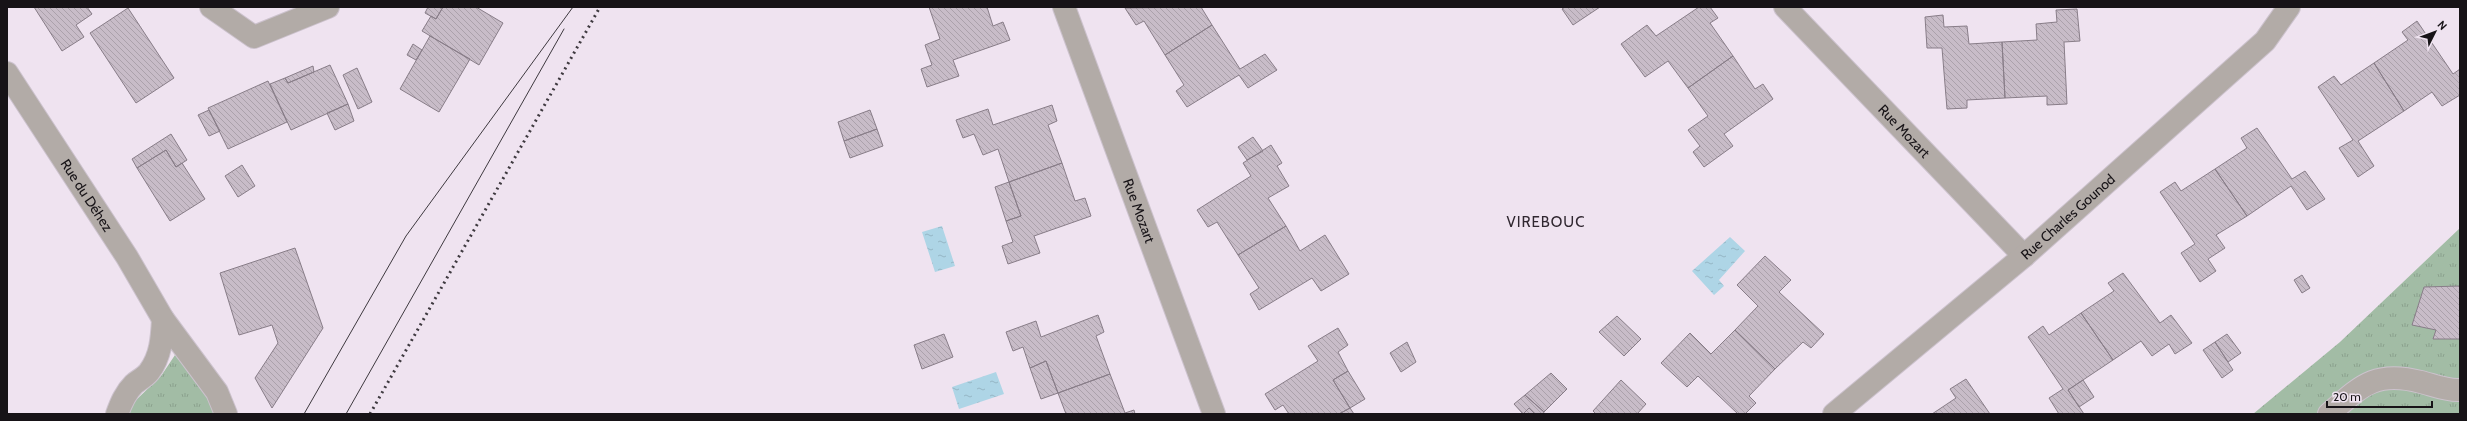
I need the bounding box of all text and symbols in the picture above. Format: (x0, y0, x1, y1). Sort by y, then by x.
north arrow (2415, 12, 2455, 52)
text: N (2435, 18, 2450, 33)
street label: Rue Mozart (1874, 101, 1934, 162)
street label: Rue du Déhez (57, 156, 117, 235)
street label: Rue Charles Gounod (2017, 170, 2119, 264)
street label: Rue Mozart (1119, 176, 1159, 246)
district label: VIREBOUC (1507, 213, 1585, 231)
scale bar (2327, 383, 2432, 409)
text: 20 m (2333, 389, 2361, 404)

